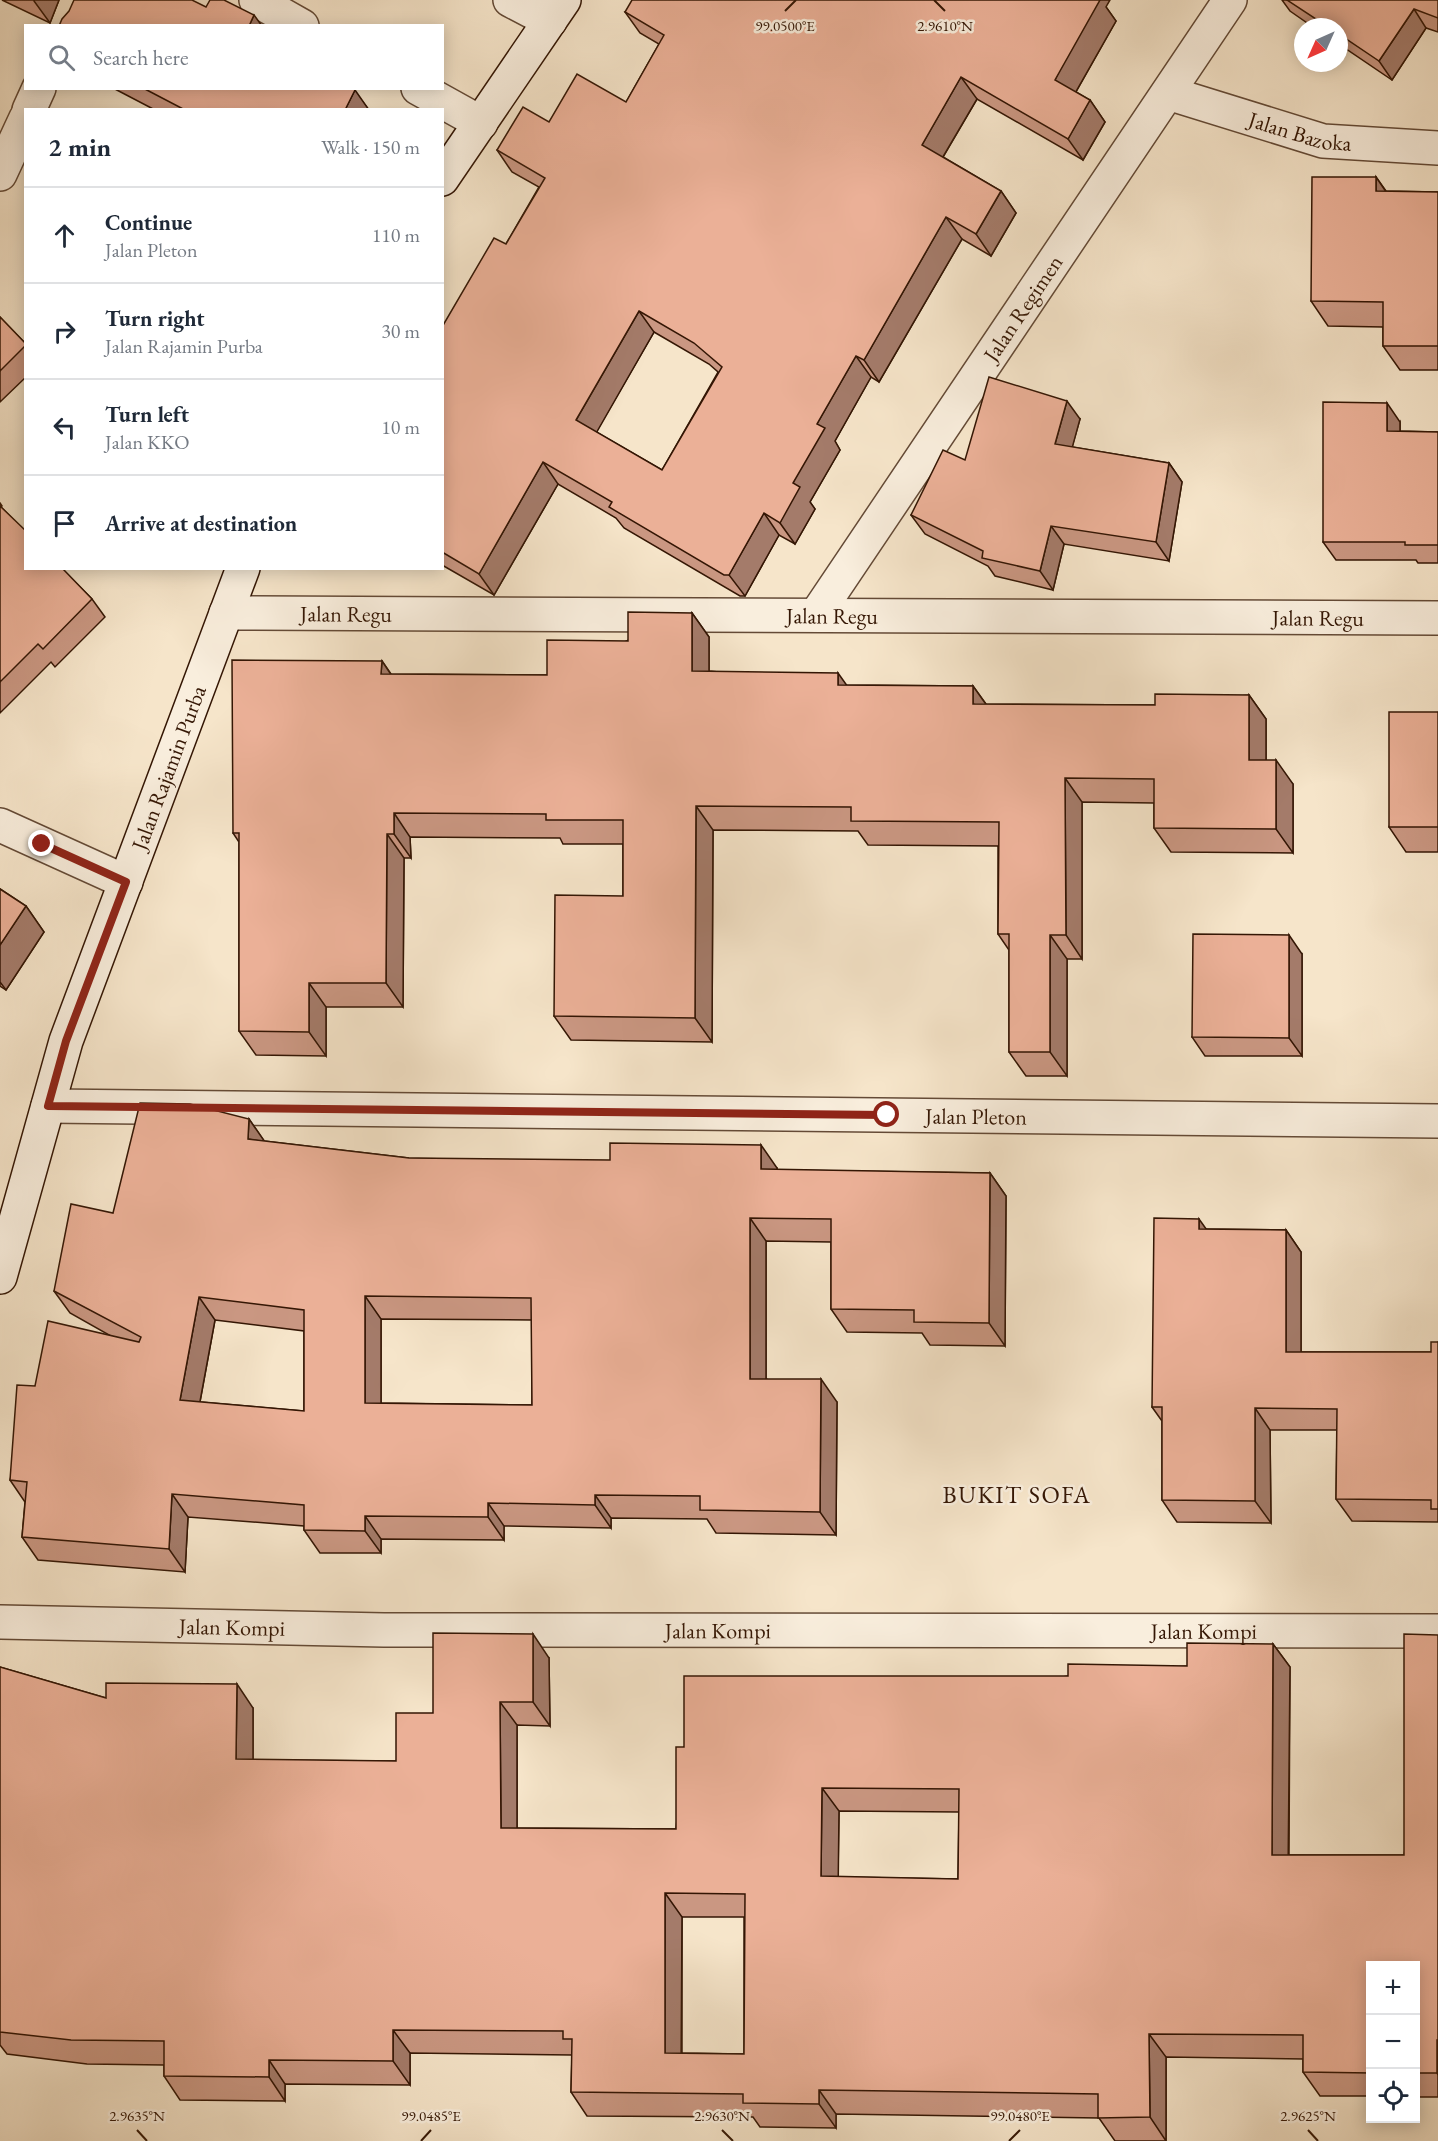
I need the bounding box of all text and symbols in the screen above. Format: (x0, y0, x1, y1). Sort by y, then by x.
text: 99.0500°E (755, 16, 815, 35)
text: 2.9610°N (917, 16, 973, 35)
north arrow (1294, 18, 1348, 72)
search box (24, 24, 444, 90)
icon: search (45, 41, 78, 74)
text: Search here (93, 43, 188, 72)
street label: Jalan Bazoka (1243, 104, 1353, 158)
text: 2 min (48, 130, 111, 164)
text: Walk · 150 m (321, 134, 420, 160)
text: Continue (105, 208, 192, 237)
icon: ahead (48, 219, 81, 252)
text: 110 m (372, 222, 420, 248)
text: Jalan Pleton (105, 237, 198, 263)
street label: Jalan Regimen (976, 249, 1070, 369)
text: Turn right (105, 304, 204, 333)
icon: right (48, 315, 81, 348)
text: 30 m (381, 318, 420, 344)
text: Jalan Rajamin Purba (105, 333, 263, 359)
text: Turn left (105, 400, 189, 429)
icon: left (48, 411, 81, 444)
text: 10 m (381, 414, 420, 440)
text: Jalan KKO (105, 429, 190, 455)
icon: arrive (48, 507, 81, 540)
text: Arrive at destination (105, 509, 297, 538)
street label: Jalan Regu (298, 599, 392, 629)
street label: Jalan Regu (784, 601, 878, 631)
street label: Jalan Regu (1270, 603, 1364, 633)
street label: Jalan Rajamin Purba (124, 681, 213, 856)
route end (28, 830, 54, 856)
route start (873, 1101, 899, 1127)
street label: Jalan Pleton (923, 1101, 1027, 1132)
district label: BUKIT SOFA (943, 1479, 1091, 1510)
street label: Jalan Kompi (177, 1612, 285, 1643)
street label: Jalan Kompi (663, 1616, 771, 1645)
street label: Jalan Kompi (1149, 1617, 1257, 1646)
map controls (1366, 1961, 1420, 2123)
button: + (1366, 1961, 1420, 2015)
button: − (1366, 2015, 1420, 2069)
button: locate (1366, 2069, 1420, 2123)
text: 2.9635°N (109, 2106, 165, 2125)
text: 99.0485°E (401, 2106, 461, 2125)
text: 2.9630°N (694, 2106, 750, 2125)
text: 99.0480°E (990, 2106, 1050, 2125)
text: 2.9625°N (1280, 2106, 1336, 2125)

